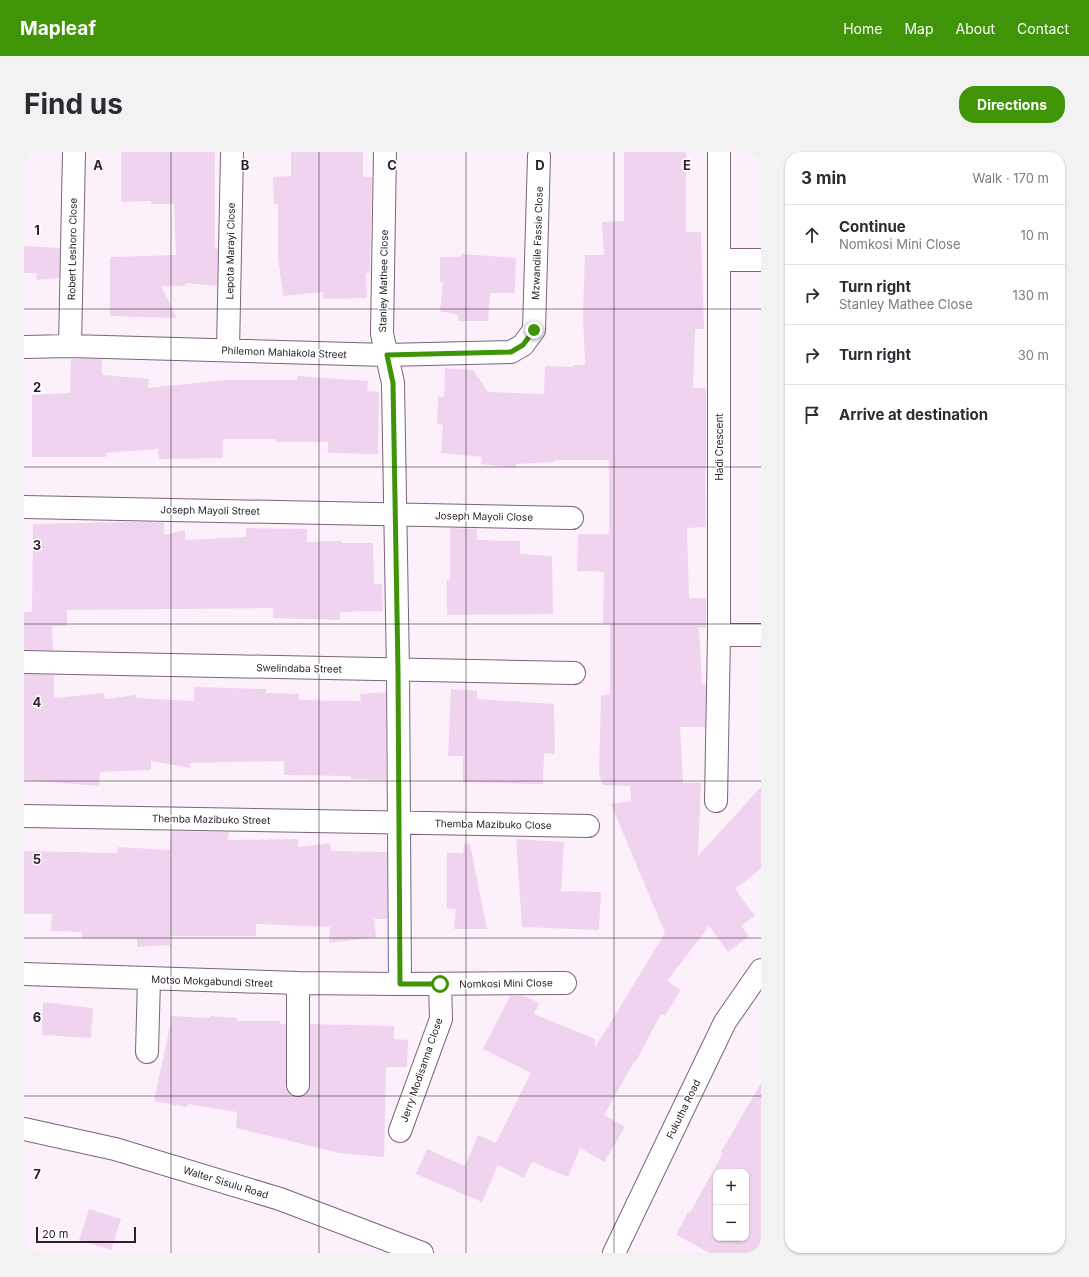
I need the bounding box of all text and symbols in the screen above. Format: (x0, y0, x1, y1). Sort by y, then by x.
text: Mapleaf (20, 17, 96, 40)
text: Home (843, 20, 882, 37)
text: Map (904, 20, 934, 37)
text: About (956, 20, 995, 37)
text: Contact (1017, 20, 1069, 37)
button: Directions (959, 86, 1065, 123)
text: Find us (24, 87, 123, 121)
text: A (93, 157, 103, 173)
text: B (241, 157, 250, 173)
text: C (387, 157, 397, 173)
text: D (535, 157, 545, 173)
text: E (683, 157, 691, 173)
text: 3 min (801, 168, 847, 188)
text: Walk · 170 m (973, 170, 1049, 186)
street label: Mzwandile Fassie Close (529, 186, 545, 300)
street label: Robert Leshoro Close (65, 198, 79, 300)
street label: Lepota Marayi Close (223, 202, 237, 300)
text: Continue (839, 217, 906, 236)
text: 1 (34, 222, 40, 238)
icon: ahead (801, 224, 823, 246)
text: 10 m (1020, 227, 1049, 243)
street label: Stanley Mathee Close (376, 229, 390, 333)
text: Nomkosi Mini Close (839, 236, 961, 252)
text: Turn right (839, 277, 911, 296)
icon: right (801, 284, 823, 306)
text: 130 m (1012, 287, 1049, 303)
text: Stanley Mathee Close (839, 296, 973, 312)
route end (525, 321, 543, 339)
street label: Philemon Mahlakola Street (221, 344, 348, 360)
icon: right (801, 344, 823, 366)
text: Turn right (839, 345, 911, 364)
text: 30 m (1018, 347, 1049, 363)
text: 2 (33, 379, 41, 395)
icon: arrive (801, 404, 823, 426)
text: Arrive at destination (839, 405, 988, 424)
street label: Hadi Crescent (713, 413, 725, 481)
street label: Joseph Mayoli Street (160, 503, 261, 517)
street label: Joseph Mayoli Close (435, 509, 533, 523)
text: 3 (33, 537, 41, 553)
street label: Swelindaba Street (256, 661, 343, 675)
text: 4 (33, 694, 42, 710)
street label: Themba Mazibuko Street (152, 812, 271, 826)
street label: Themba Mazibuko Close (434, 817, 552, 831)
text: 5 (33, 851, 41, 867)
street label: Motso Mokgabundi Street (151, 973, 274, 989)
route start (431, 975, 449, 993)
street label: Nomkosi Mini Close (459, 976, 553, 990)
text: 6 (33, 1009, 41, 1025)
street label: Jerry Modisanna Close (398, 1016, 445, 1124)
street label: Fukutha Road (663, 1077, 703, 1141)
street label: Walter Sisulu Road (182, 1163, 270, 1201)
text: 7 (33, 1166, 41, 1182)
map controls (713, 1169, 749, 1241)
button: + (713, 1169, 749, 1205)
button: − (713, 1205, 749, 1241)
scale bar (36, 1225, 136, 1244)
text: 20 m (42, 1227, 68, 1241)

